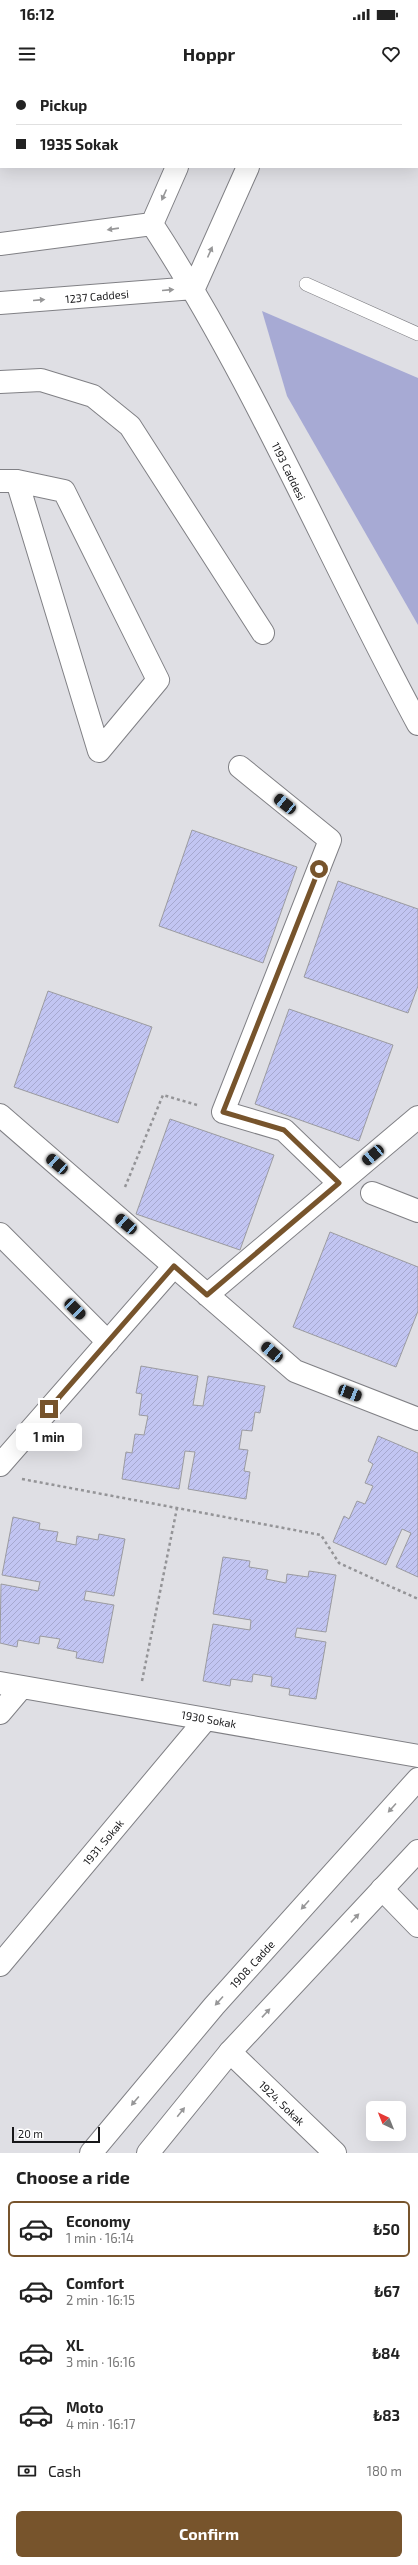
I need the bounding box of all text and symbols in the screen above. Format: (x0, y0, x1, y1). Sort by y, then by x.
text: 16:12 (20, 5, 54, 23)
icon: menu (16, 43, 38, 65)
text: Hoppr (183, 43, 235, 65)
icon: heart (380, 43, 402, 65)
text: Pickup (40, 96, 87, 114)
text: 1935 Sokak (40, 135, 118, 153)
one-way arrow (161, 190, 167, 202)
one-way arrow (107, 226, 119, 232)
one-way arrow (207, 246, 213, 258)
one-way arrow (162, 286, 174, 293)
street label: 1237 Caddesi (65, 287, 129, 305)
one-way arrow (33, 297, 45, 304)
street label: 1193 Caddesi (269, 440, 309, 502)
car (272, 792, 298, 816)
route start (310, 860, 328, 878)
car (360, 1143, 386, 1167)
car (44, 1152, 70, 1176)
car (113, 1212, 139, 1236)
car (62, 1296, 88, 1322)
car (259, 1340, 285, 1364)
car (337, 1383, 363, 1403)
route end (40, 1400, 58, 1418)
callout: 1 min (16, 1423, 82, 1451)
text: 1 min (33, 1429, 65, 1445)
street label: 1930 Sokak (181, 1708, 238, 1730)
one-way arrow (388, 1803, 397, 1812)
street label: 1931. Sokak (80, 1816, 126, 1868)
one-way arrow (301, 1899, 310, 1910)
one-way arrow (350, 1913, 359, 1923)
street label: 1908. Cadde (227, 1937, 277, 1991)
one-way arrow (214, 1996, 223, 2007)
one-way arrow (261, 2009, 270, 2018)
street label: 1924. Sokak (257, 2078, 308, 2128)
one-way arrow (130, 2095, 139, 2106)
north arrow (366, 2101, 406, 2141)
map controls (366, 2101, 406, 2141)
one-way arrow (177, 2106, 186, 2117)
scale bar (12, 2125, 100, 2144)
text: 20 m (18, 2127, 43, 2140)
text: Choose a ride (16, 2166, 130, 2188)
icon: car (18, 2211, 54, 2247)
text: Economy (66, 2212, 131, 2230)
text: ₺50 (373, 2220, 400, 2238)
text: 1 min · 16:14 (66, 2230, 134, 2246)
icon: car (18, 2273, 54, 2309)
text: Comfort (66, 2274, 124, 2292)
text: ₺67 (374, 2282, 400, 2300)
text: 2 min · 16:15 (66, 2292, 135, 2308)
icon: car (18, 2335, 54, 2371)
text: XL (66, 2336, 84, 2354)
text: ₺84 (372, 2344, 400, 2362)
text: 3 min · 16:16 (66, 2354, 135, 2370)
icon: car (18, 2397, 54, 2433)
text: Moto (66, 2398, 104, 2416)
text: ₺83 (373, 2406, 400, 2424)
text: 4 min · 16:17 (66, 2416, 135, 2432)
icon: cash (16, 2460, 38, 2482)
text: Cash (48, 2462, 81, 2480)
text: 180 m (367, 2463, 402, 2479)
button: Confirm (16, 2511, 402, 2557)

